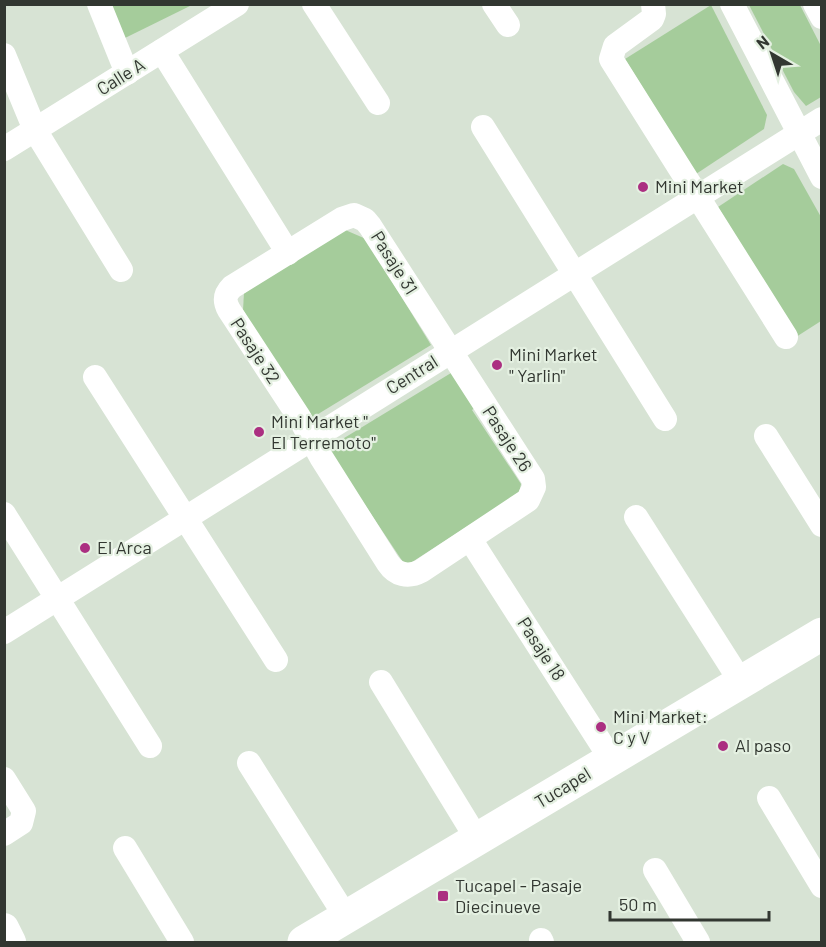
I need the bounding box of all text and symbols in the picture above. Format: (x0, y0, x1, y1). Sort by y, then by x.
north arrow (742, 24, 802, 84)
text: N (752, 31, 772, 53)
street label: Calle A (92, 53, 149, 99)
place label: Mini Market (655, 175, 744, 197)
marker: Mini Market (636, 180, 650, 194)
street label: Pasaje 31 (367, 227, 423, 298)
street label: Pasaje 32 (226, 313, 285, 388)
place label: Mini Market " Yarlin" (509, 343, 598, 386)
street label: Central (382, 350, 441, 398)
marker: Mini Market " Yarlin" (490, 358, 504, 372)
street label: Pasaje 26 (478, 401, 537, 476)
place label: Mini Market " El Terremoto" (271, 410, 376, 453)
marker: Mini Market " El Terremoto" (252, 425, 266, 439)
place label: El Arca (97, 536, 152, 558)
marker: El Arca (78, 541, 92, 555)
street label: Pasaje 18 (513, 613, 570, 684)
place label: Mini Market: C y V (613, 705, 708, 748)
marker: Mini Market: C y V (594, 720, 608, 734)
place label: Al paso (735, 734, 791, 756)
marker: Al paso (716, 739, 730, 753)
street label: Tucapel (531, 762, 594, 812)
place label: Tucapel - Pasaje Diecinueve (455, 874, 582, 917)
scale bar (610, 884, 769, 922)
marker: Tucapel - Pasaje Diecinueve (436, 889, 450, 903)
text: 50 m (619, 893, 657, 915)

